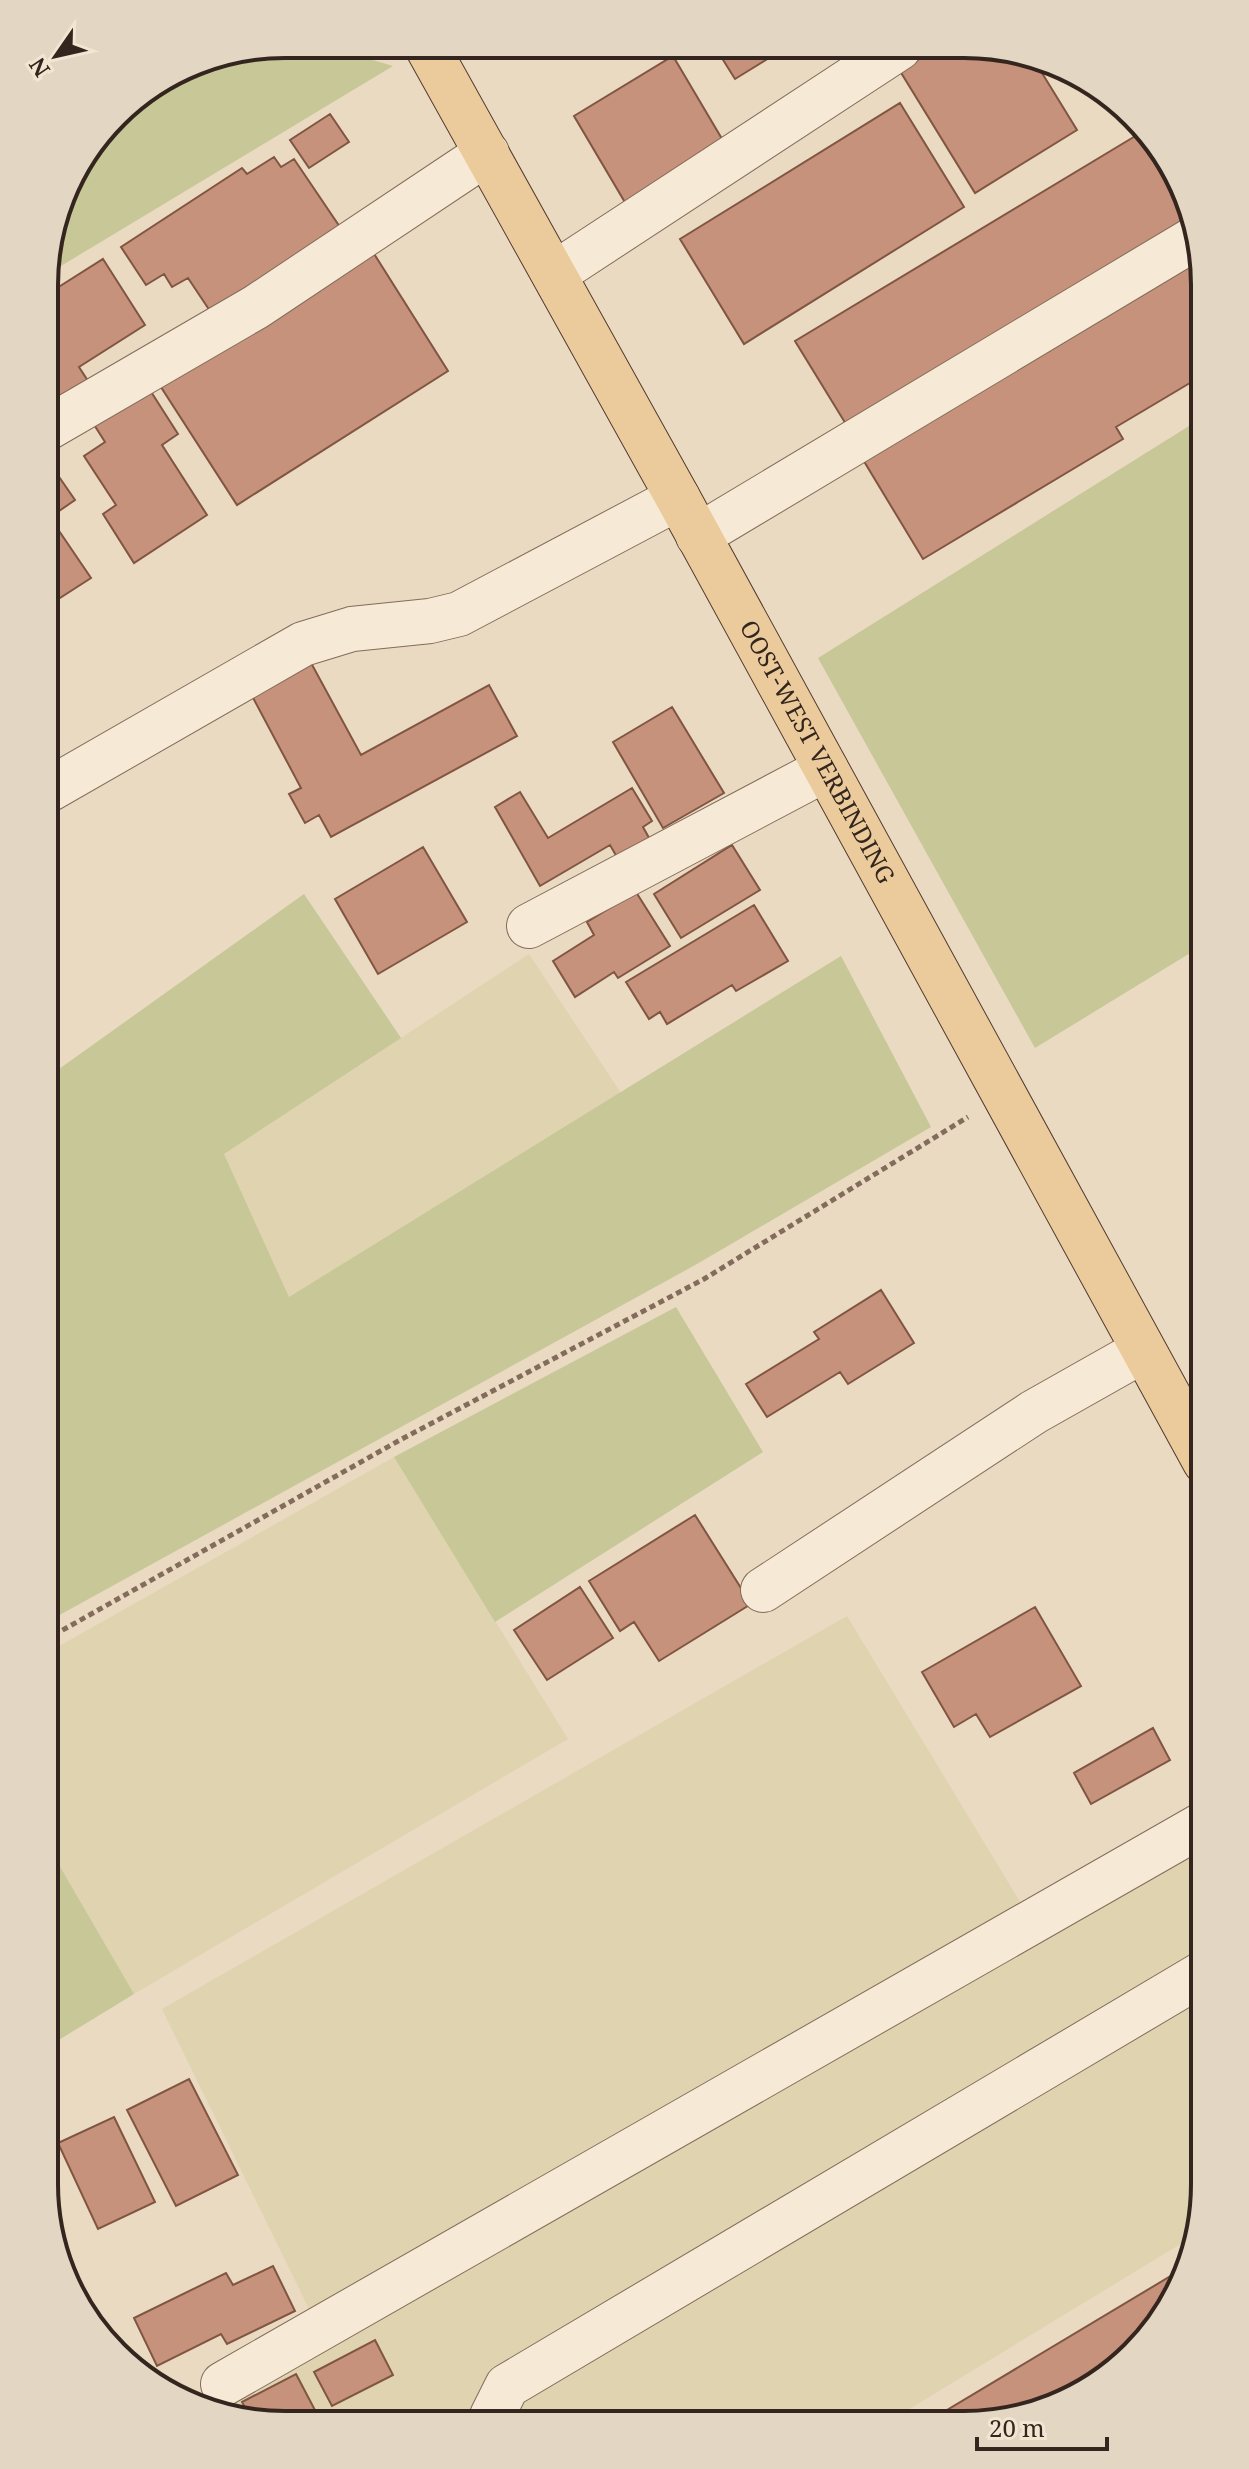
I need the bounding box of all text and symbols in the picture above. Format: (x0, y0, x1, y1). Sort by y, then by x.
north arrow (16, 16, 96, 96)
text: N (21, 52, 56, 83)
street label: OOST-WEST VERBINDING (733, 614, 904, 889)
scale bar (977, 2401, 1107, 2451)
text: 20 m (989, 2411, 1045, 2444)

